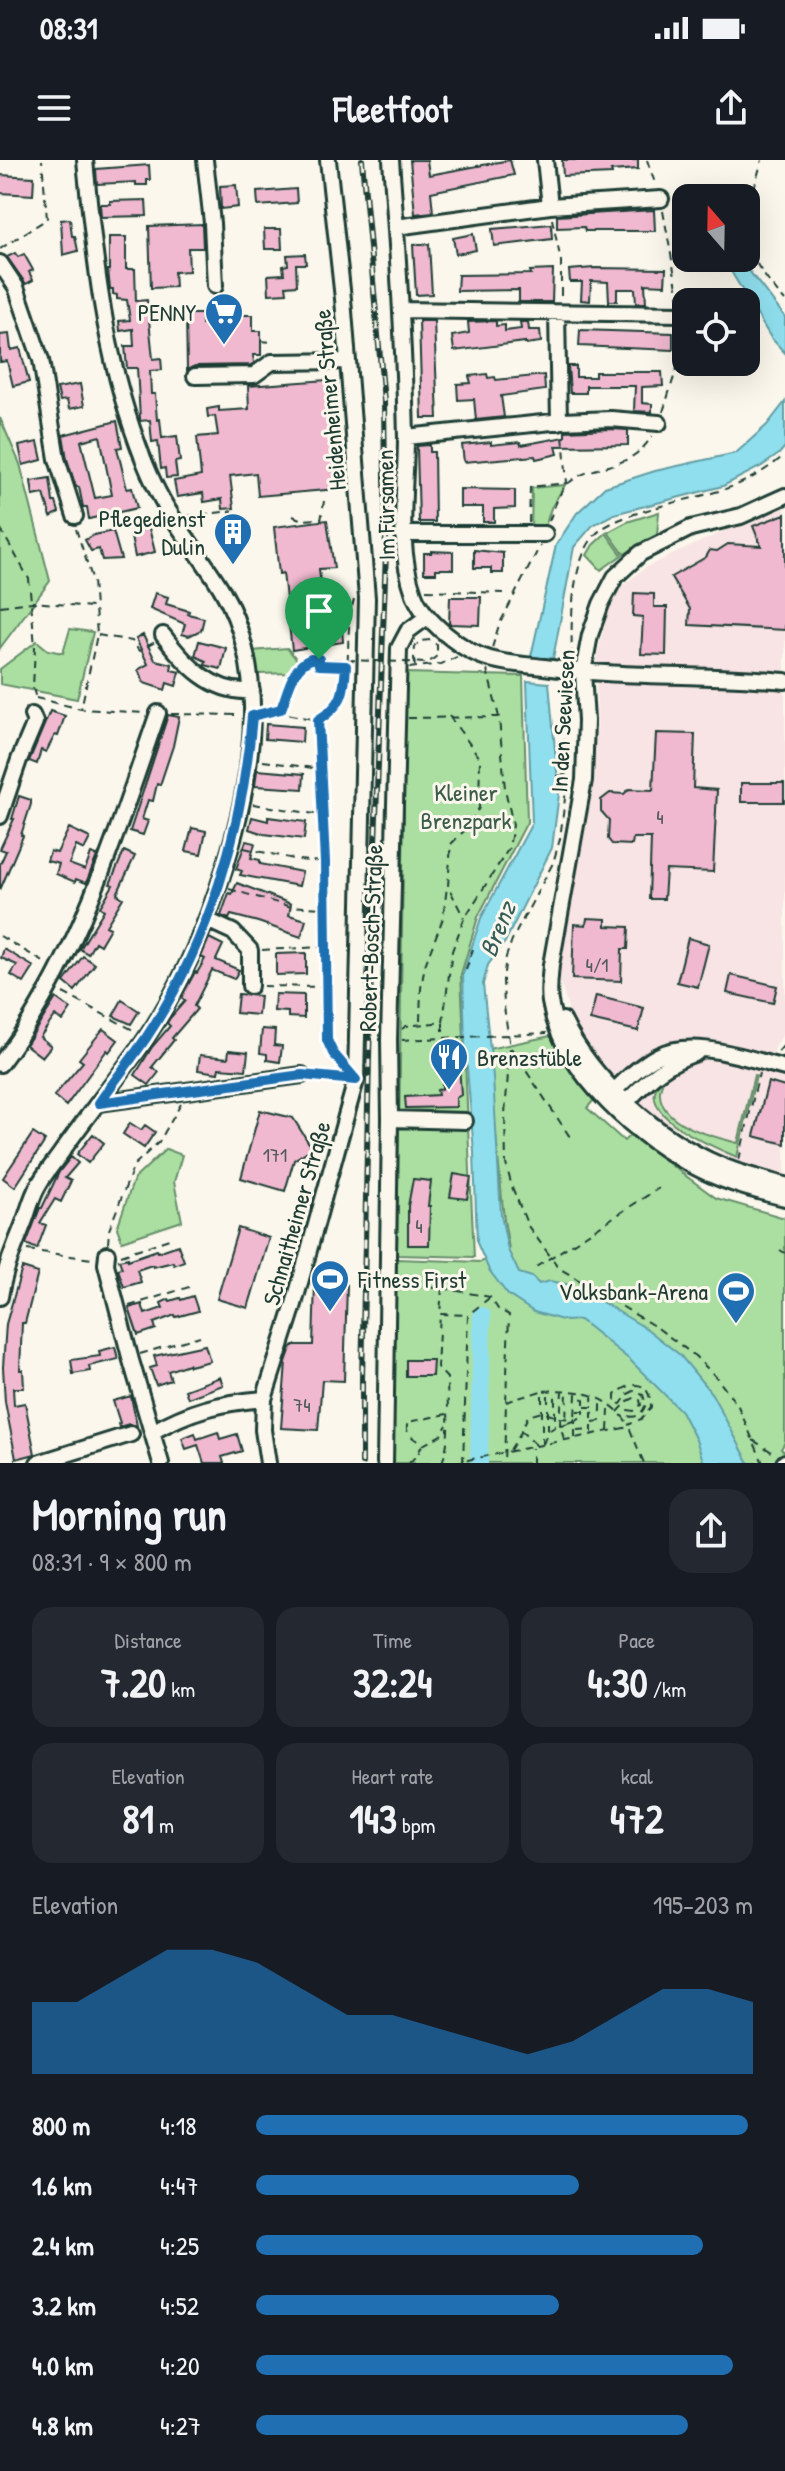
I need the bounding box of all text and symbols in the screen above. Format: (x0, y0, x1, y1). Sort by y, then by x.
text: 08:31 (40, 8, 98, 48)
text: Fleetfoot (333, 84, 452, 133)
icon: menu (32, 86, 76, 130)
icon: share (709, 86, 753, 130)
north arrow (672, 184, 760, 272)
map controls (672, 184, 760, 376)
button: locate (672, 288, 760, 376)
supermarket icon: PENNY (203, 291, 245, 346)
place label: PENNY (138, 296, 196, 328)
street label: Heidenheimer Straße (305, 308, 353, 492)
street label: Im Fürsamen (368, 449, 402, 561)
place label: Pflegedienst Dulin (99, 502, 206, 562)
building icon: Pflegedienst Dulin (212, 511, 254, 566)
pin (285, 577, 353, 659)
icon: arrive (297, 589, 341, 633)
street label: In den Seewiesen (542, 649, 582, 793)
park label: Kleiner Brenzpark (421, 776, 512, 836)
house number: 4 (656, 803, 664, 830)
street label: Robert-Bosch-Straße (351, 843, 389, 1032)
water label: Brenz (470, 895, 524, 962)
house number: 4/1 (585, 951, 609, 978)
restaurant icon: Brenzstüble (428, 1036, 470, 1091)
place label: Brenzstüble (477, 1041, 582, 1073)
street label: Schnaitheimer Straße (254, 1117, 338, 1309)
house number: 171 (263, 1141, 287, 1168)
house number: 4 (415, 1212, 423, 1239)
sports icon: Fitness First (309, 1258, 351, 1313)
place label: Fitness First (357, 1263, 467, 1295)
sports icon: Volksbank-Arena (715, 1270, 757, 1325)
place label: Volksbank-Arena (559, 1275, 708, 1307)
house number: 74 (293, 1391, 311, 1418)
text: Morning run (32, 1484, 227, 1544)
button: share (669, 1489, 753, 1573)
text: 08:31 · 9 × 800 m (32, 1544, 192, 1579)
text: Distance (115, 1625, 182, 1655)
text: Time (373, 1625, 412, 1655)
text: Pace (619, 1625, 655, 1655)
text: 7.20 (101, 1655, 166, 1709)
text: 32:24 (353, 1655, 432, 1709)
text: 4:30 (588, 1655, 648, 1709)
text: km (166, 1674, 195, 1704)
text: /km (648, 1674, 686, 1704)
text: Elevation (112, 1761, 185, 1791)
text: Heart rate (351, 1761, 434, 1791)
text: kcal (621, 1761, 653, 1791)
text: 81 (122, 1791, 154, 1845)
text: 143 (350, 1791, 397, 1845)
text: 472 (610, 1791, 664, 1845)
text: m (154, 1810, 174, 1840)
text: bpm (397, 1810, 435, 1840)
text: Elevation (32, 1887, 118, 1922)
text: 195–203 m (653, 1887, 753, 1922)
text: 800 m (32, 2108, 90, 2143)
text: 4:18 (160, 2108, 196, 2143)
text: 1.6 km (32, 2168, 92, 2203)
text: 4:47 (160, 2168, 198, 2203)
text: 2.4 km (32, 2228, 94, 2263)
text: 4:25 (160, 2228, 199, 2263)
text: 3.2 km (32, 2288, 96, 2323)
text: 4:52 (160, 2288, 199, 2323)
text: 4.0 km (32, 2348, 93, 2383)
text: 4:20 (160, 2348, 200, 2383)
text: 4.8 km (32, 2408, 93, 2443)
text: 4:27 (160, 2408, 201, 2443)

